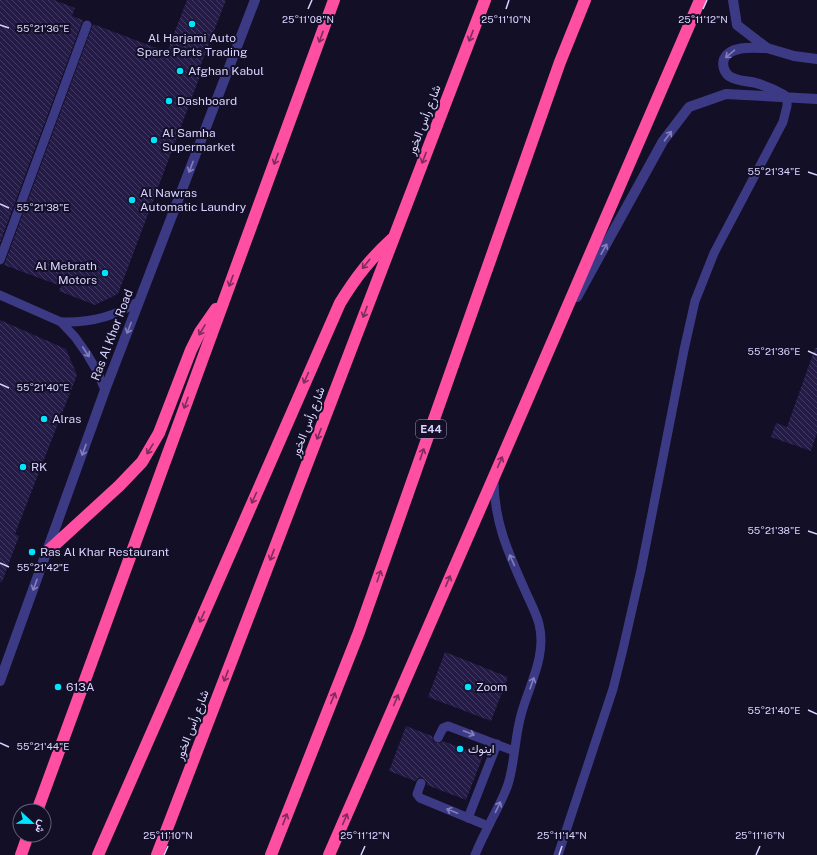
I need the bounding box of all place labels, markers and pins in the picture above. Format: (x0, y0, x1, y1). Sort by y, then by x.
marker: Al Harjami Auto Spare Parts Trading (187, 19, 197, 29)
place label: Al Harjami Auto Spare Parts Trading (137, 31, 247, 59)
place label: Afghan Kabul (188, 64, 264, 78)
marker: Afghan Kabul (175, 66, 185, 76)
place label: Dashboard (177, 94, 237, 108)
marker: Dashboard (164, 96, 174, 106)
place label: Al Samha Supermarket (162, 126, 235, 154)
marker: Al Samha Supermarket (149, 135, 159, 145)
place label: Al Nawras Automatic Laundry (140, 186, 247, 214)
marker: Al Nawras Automatic Laundry (127, 195, 137, 205)
place label: Al Mebrath Motors (35, 259, 97, 287)
marker: Al Mebrath Motors (100, 268, 110, 278)
place label: Alras (52, 412, 81, 426)
marker: Alras (39, 414, 49, 424)
place label: RK (31, 460, 47, 474)
marker: RK (18, 462, 28, 472)
place label: Ras Al Khar Restaurant (40, 545, 170, 559)
marker: Ras Al Khar Restaurant (27, 547, 37, 557)
place label: 613A (66, 680, 95, 694)
place label: Zoom (476, 680, 507, 694)
marker: 613A (53, 682, 63, 692)
marker: Zoom (463, 682, 473, 692)
place label: اينوك (468, 742, 494, 757)
marker: اينوك (455, 744, 465, 754)

